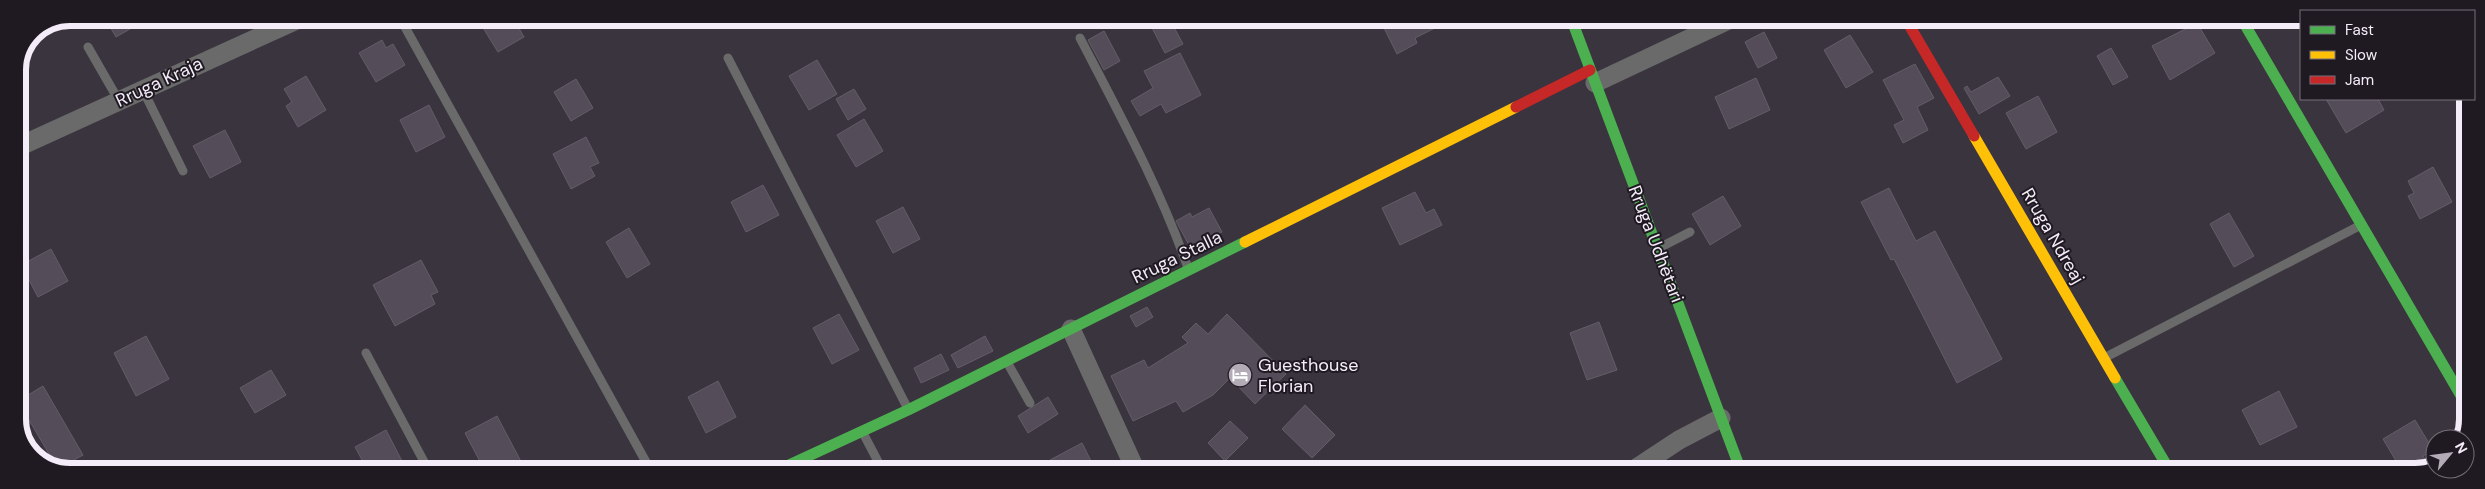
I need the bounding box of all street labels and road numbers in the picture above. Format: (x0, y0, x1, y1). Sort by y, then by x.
street label: Rruga Kraja (112, 51, 206, 113)
street label: Rruga Udhëtari (1623, 182, 1689, 306)
street label: Rruga Ndreaj (2016, 184, 2090, 288)
street label: Rruga Stalla (1128, 225, 1226, 289)

